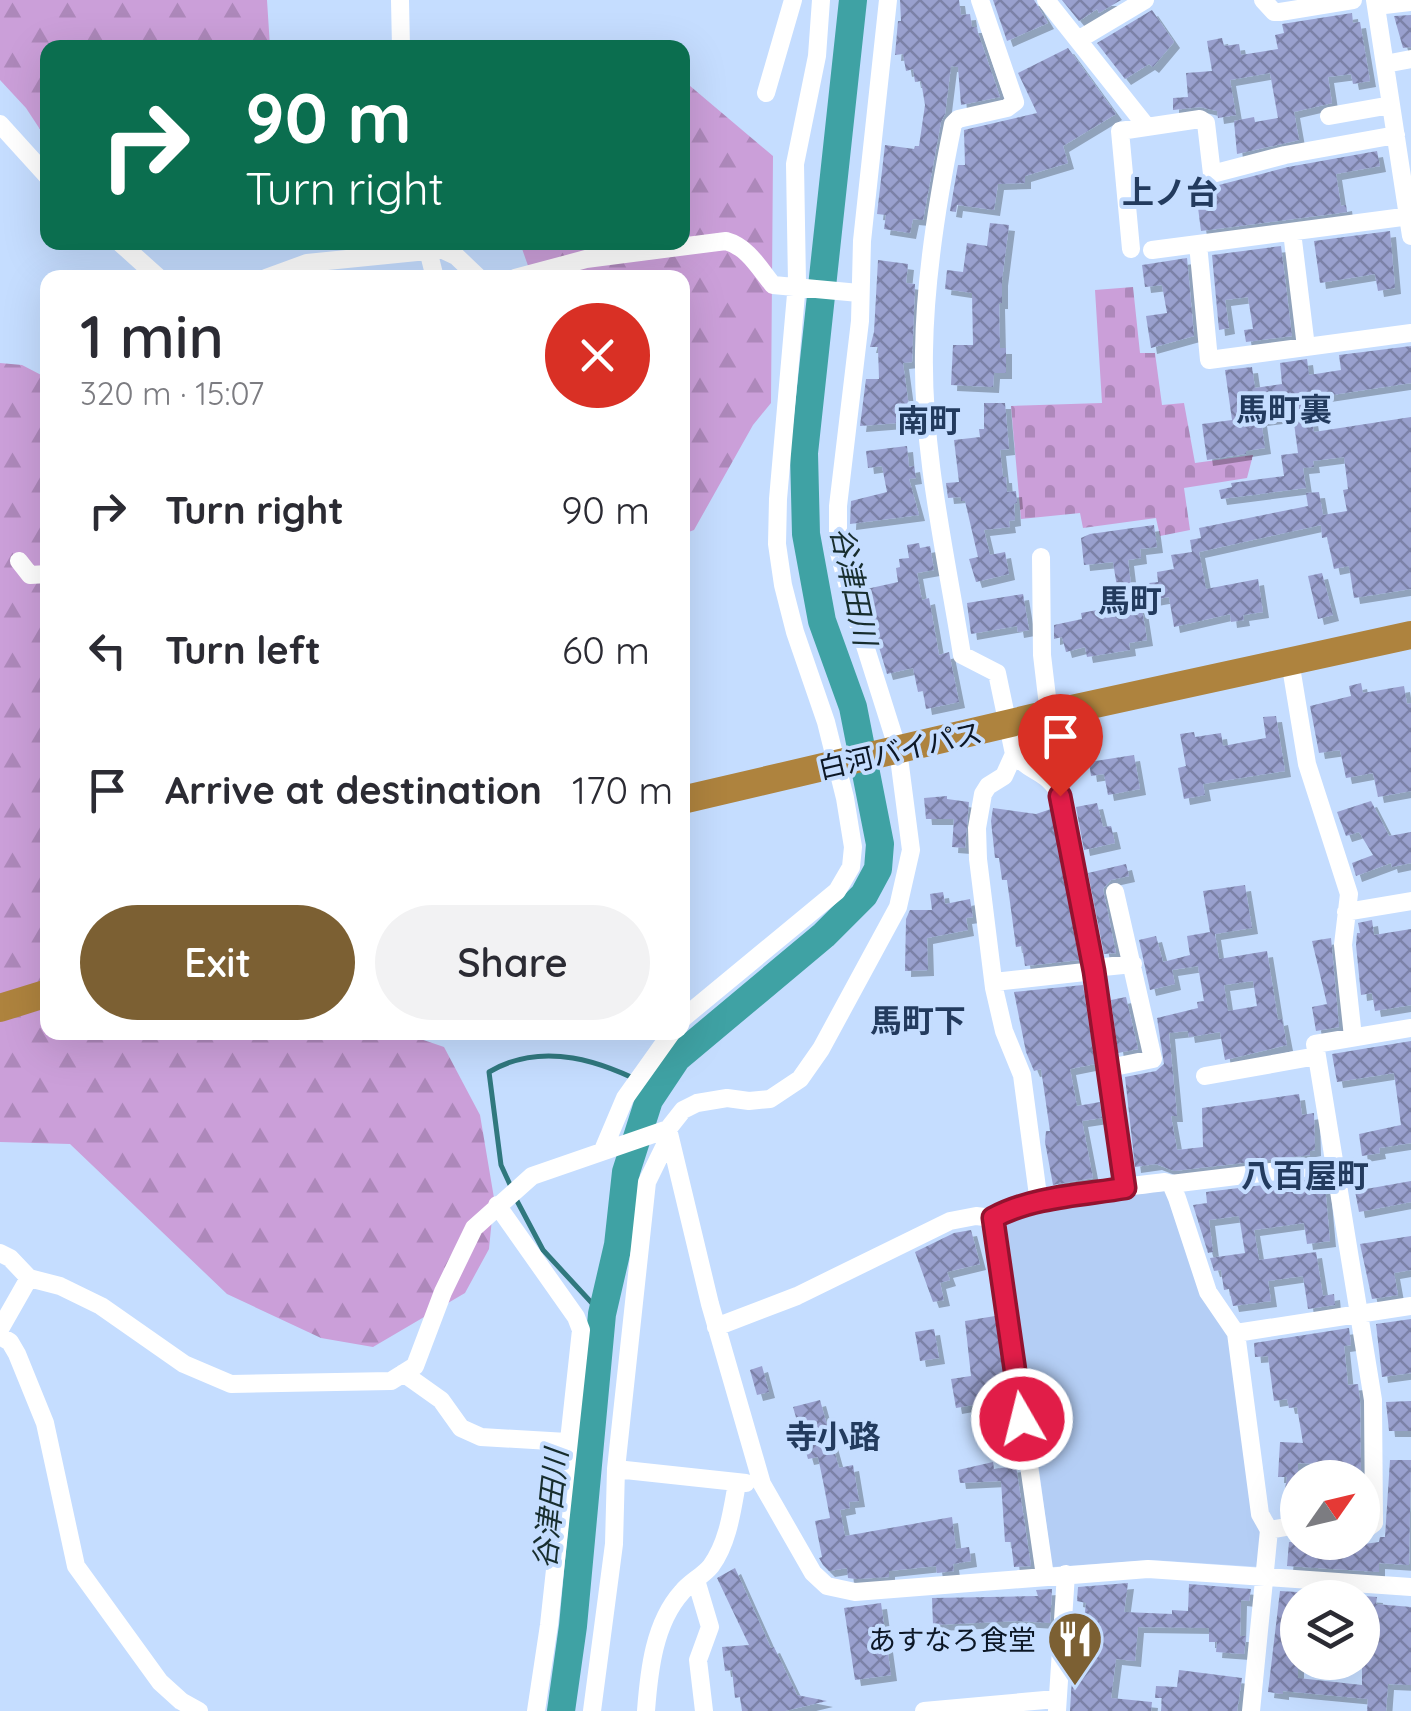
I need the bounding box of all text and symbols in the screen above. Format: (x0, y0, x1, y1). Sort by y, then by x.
text: 90 m (245, 73, 412, 161)
icon: right (80, 80, 210, 210)
text: Turn right (245, 160, 444, 216)
district label: 上ノ台 (1122, 172, 1218, 212)
text: 1 min (80, 298, 224, 373)
button: close (545, 303, 650, 408)
text: 320 m · 15:07 (80, 373, 264, 413)
district label: 馬町裏 (1236, 389, 1332, 429)
district label: 南町 (897, 400, 961, 440)
icon: right (80, 483, 135, 538)
text: Turn right (165, 486, 344, 534)
text: 90 m (561, 486, 650, 534)
water label: 谷津田川 (823, 523, 886, 652)
district label: 馬町 (1098, 580, 1162, 620)
icon: left (80, 623, 135, 678)
text: Turn left (165, 626, 321, 674)
text: 60 m (562, 626, 650, 674)
pin (1018, 694, 1103, 797)
icon: arrive (1033, 709, 1088, 764)
street label: 白河バイパス (814, 714, 986, 786)
icon: arrive (80, 763, 135, 818)
text: Arrive at destination (165, 766, 542, 814)
text: 170 m (572, 766, 673, 814)
button: Exit (80, 905, 355, 1020)
button: Share (375, 905, 650, 1020)
district label: 馬町下 (870, 1000, 966, 1040)
district label: 八百屋町 (1241, 1155, 1369, 1195)
position arrow (970, 1367, 1074, 1471)
district label: 寺小路 (785, 1416, 881, 1456)
water label: 谷津田川 (525, 1444, 575, 1571)
north arrow (1280, 1460, 1380, 1560)
map controls (1280, 1460, 1380, 1680)
button: layers (1280, 1580, 1380, 1680)
restaurant icon: あすなろ食堂 (1045, 1609, 1105, 1688)
place label: あすなろ食堂 (868, 1622, 1036, 1657)

